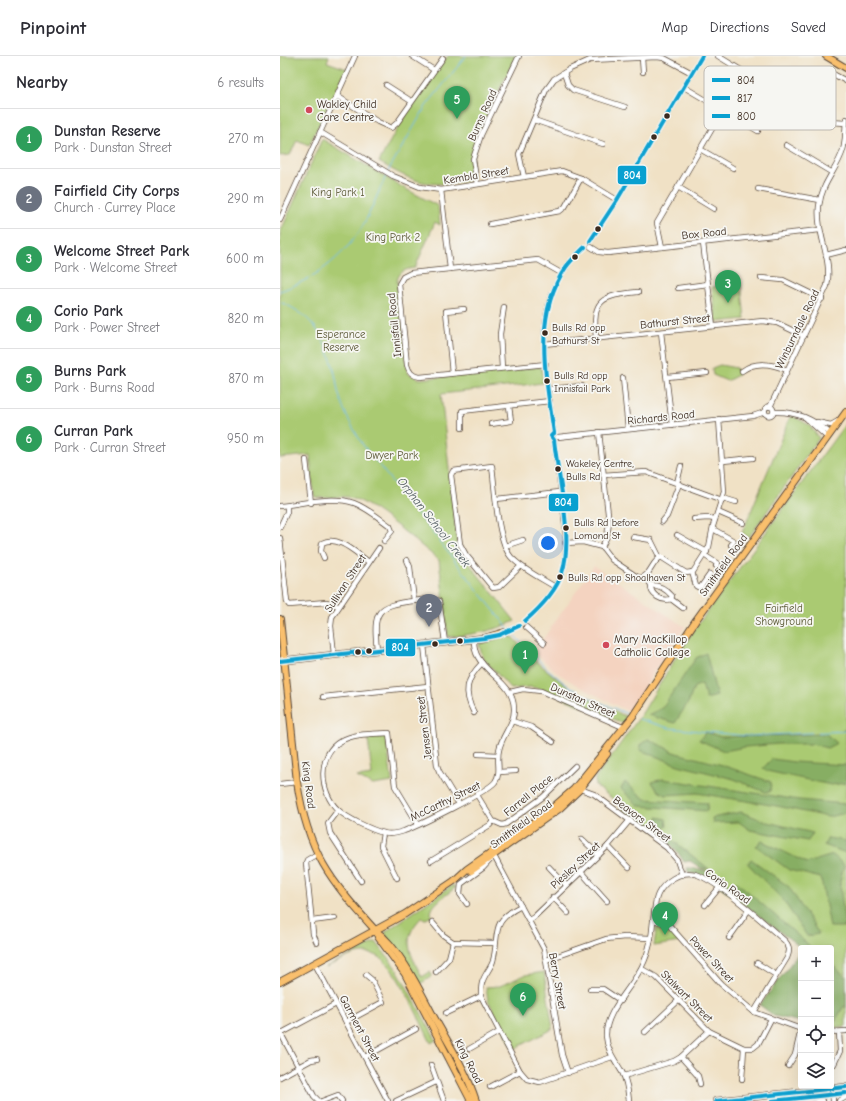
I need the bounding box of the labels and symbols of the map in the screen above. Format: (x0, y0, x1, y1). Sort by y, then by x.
legend (704, 66, 836, 130)
text: 804 (737, 74, 755, 87)
pin: 5 (444, 86, 470, 119)
street label: Burns Road (465, 87, 500, 143)
text: 817 (737, 92, 752, 105)
place label: Wakley Child Care Centre (317, 98, 377, 124)
marker: Wakley Child Care Centre (304, 105, 314, 115)
text: 800 (737, 110, 756, 123)
unlabelled marker (662, 111, 672, 121)
unlabelled marker (649, 132, 659, 142)
street label: Kembla Street (442, 164, 511, 187)
line badge: 804 (617, 165, 647, 185)
text: 804 (623, 169, 641, 182)
park label: King Park 1 (311, 186, 365, 199)
unlabelled marker (593, 224, 603, 234)
street label: Box Road (681, 225, 727, 242)
park label: King Park 2 (366, 231, 421, 244)
unlabelled marker (570, 252, 580, 262)
pin: 3 (715, 270, 741, 303)
street label: Winburndale Road (773, 287, 822, 371)
street label: Innisfail Road (385, 292, 404, 358)
street label: Bathurst Street (639, 311, 712, 332)
place label: Bulls Rd opp Bathurst St (552, 322, 606, 347)
park label: Esperance Reserve (316, 328, 366, 354)
marker: Bulls Rd opp Bathurst St (540, 328, 550, 338)
place label: Bulls Rd opp Innisfail Park (554, 370, 610, 395)
marker: Bulls Rd opp Innisfail Park (542, 376, 552, 386)
street label: Richards Road (627, 407, 696, 428)
park label: Dwyer Park (366, 449, 419, 462)
place label: Wakeley Centre, Bulls Rd (566, 458, 634, 483)
marker: Wakeley Centre, Bulls Rd (553, 464, 563, 474)
water label: Orphan School Creek (395, 474, 473, 570)
line badge: 804 (548, 493, 579, 512)
text: 804 (554, 496, 572, 509)
place label: Bulls Rd before Lomond St (574, 517, 639, 542)
marker: Bulls Rd before Lomond St (561, 523, 571, 533)
street label: Smithfield Road (697, 532, 750, 599)
your location (538, 533, 558, 553)
street label: Sullivan Street (322, 551, 369, 615)
marker: Bulls Rd opp Shoalhaven St (555, 572, 565, 582)
place label: Bulls Rd opp Shoalhaven St (568, 572, 686, 584)
pin: 2 (416, 594, 442, 627)
park label: Fairfield Showground (755, 602, 813, 628)
place label: Mary MacKillop Catholic College (614, 633, 690, 659)
unlabelled marker (455, 636, 465, 646)
line badge: 804 (385, 638, 416, 657)
unlabelled marker (430, 639, 440, 649)
marker: Mary MacKillop Catholic College (601, 640, 611, 650)
text: 804 (391, 641, 409, 654)
pin: 1 (512, 641, 538, 674)
unlabelled marker (364, 646, 374, 656)
unlabelled marker (353, 647, 363, 657)
street label: Dunstan Street (549, 680, 618, 721)
street label: Jensen Street (414, 695, 435, 760)
street label: King Road (299, 760, 318, 810)
street label: Farrell Place (501, 771, 556, 819)
street label: McCarthy Street (408, 778, 483, 824)
street label: Beavors Street (610, 794, 674, 846)
street label: Smithfield Road (488, 797, 555, 851)
street label: Piesley Street (548, 839, 603, 892)
street label: Corio Road (702, 866, 753, 907)
pin: 4 (652, 902, 678, 935)
street label: Power Street (687, 933, 737, 986)
street label: Berry Street (546, 952, 569, 1011)
street label: Stalwart Street (658, 968, 716, 1026)
pin: 6 (510, 983, 536, 1016)
street label: Garment Street (337, 993, 383, 1064)
street label: King Road (452, 1037, 485, 1086)

